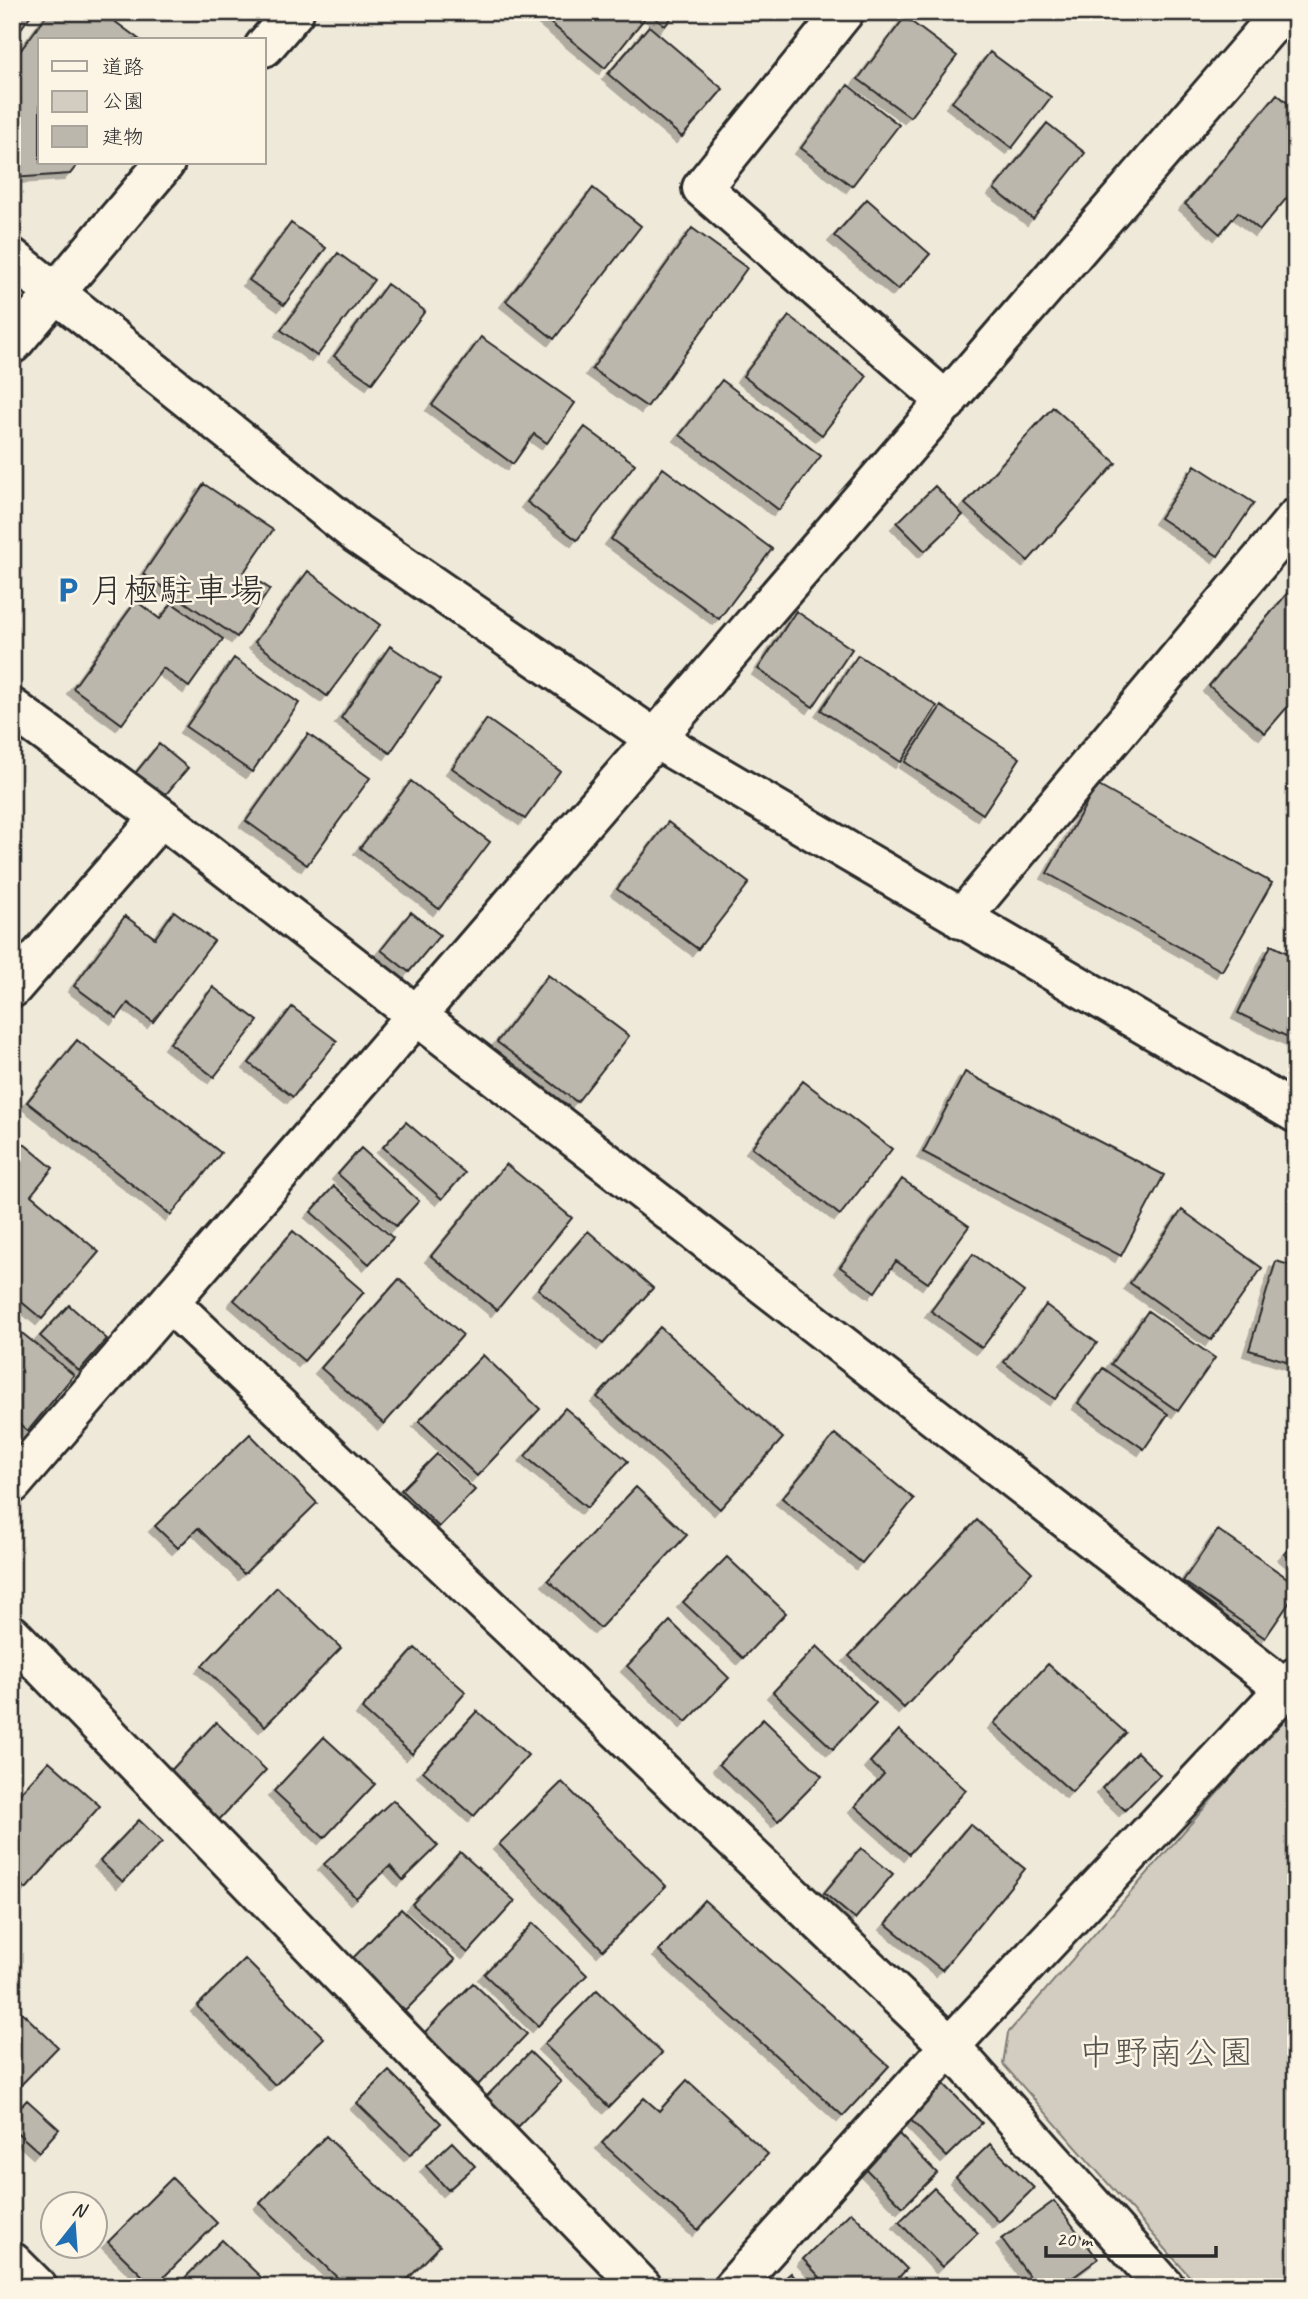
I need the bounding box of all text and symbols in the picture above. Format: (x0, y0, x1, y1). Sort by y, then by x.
legend (38, 38, 266, 164)
text: 道路 (102, 54, 144, 80)
text: 公園 (102, 88, 144, 114)
text: 建物 (102, 124, 144, 150)
place label: 月極駐車場 (89, 568, 264, 613)
parking icon: 月極駐車場 (53, 575, 83, 605)
park label: 中野南公園 (1078, 2030, 1254, 2075)
north arrow (38, 2190, 108, 2260)
text: N (70, 2197, 91, 2224)
scale bar (1046, 2215, 1215, 2259)
text: 20 m (1056, 2226, 1094, 2252)

